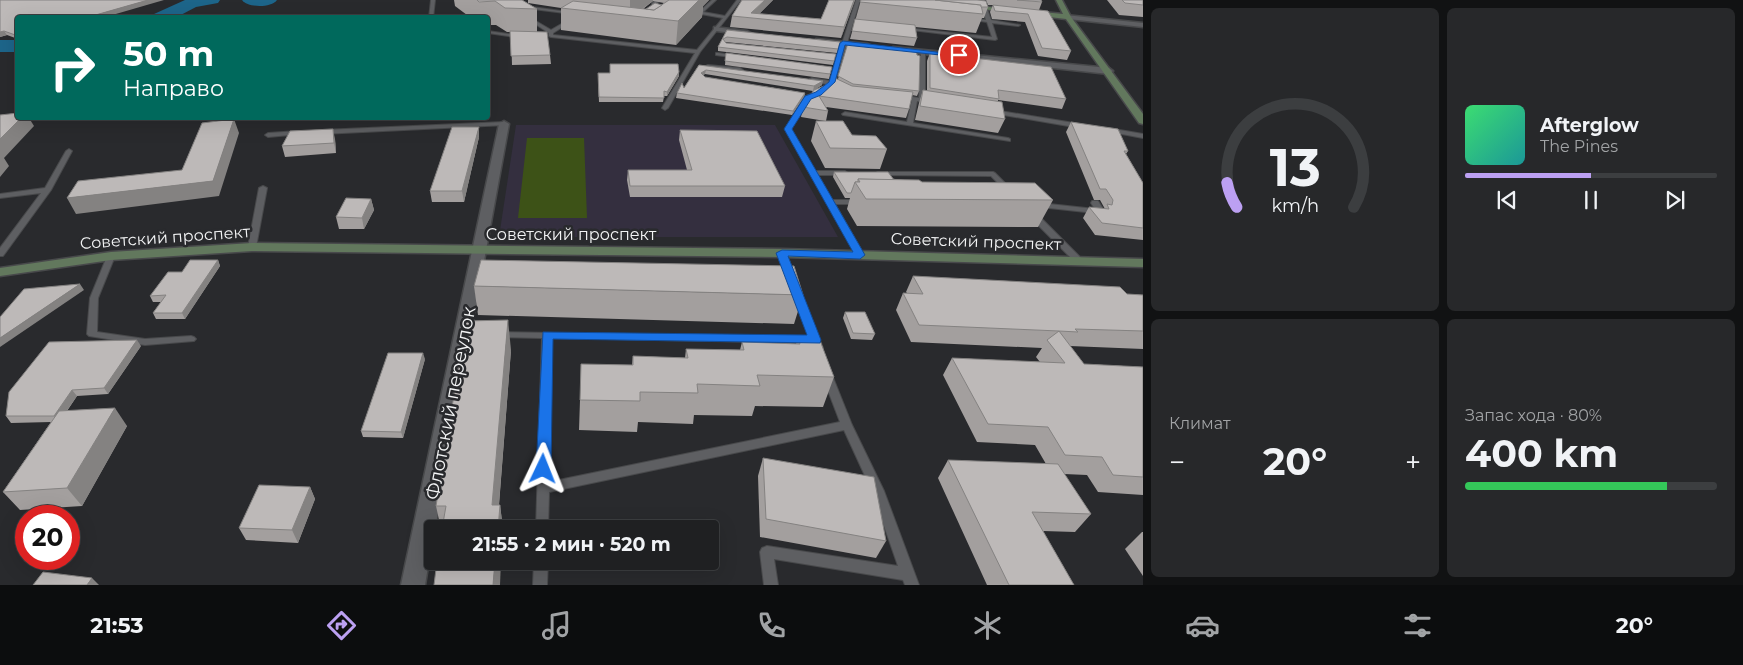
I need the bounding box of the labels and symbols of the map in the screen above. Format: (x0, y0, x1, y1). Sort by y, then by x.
pin (938, 34, 980, 76)
street label: Советский проспект (79, 222, 251, 253)
street label: Советский проспект (486, 225, 657, 244)
street label: Советский проспект (890, 229, 1062, 254)
street label: Флотский переулок (420, 304, 481, 502)
position arrow (516, 442, 568, 494)
speed limit sign: 20 (15, 505, 80, 570)

